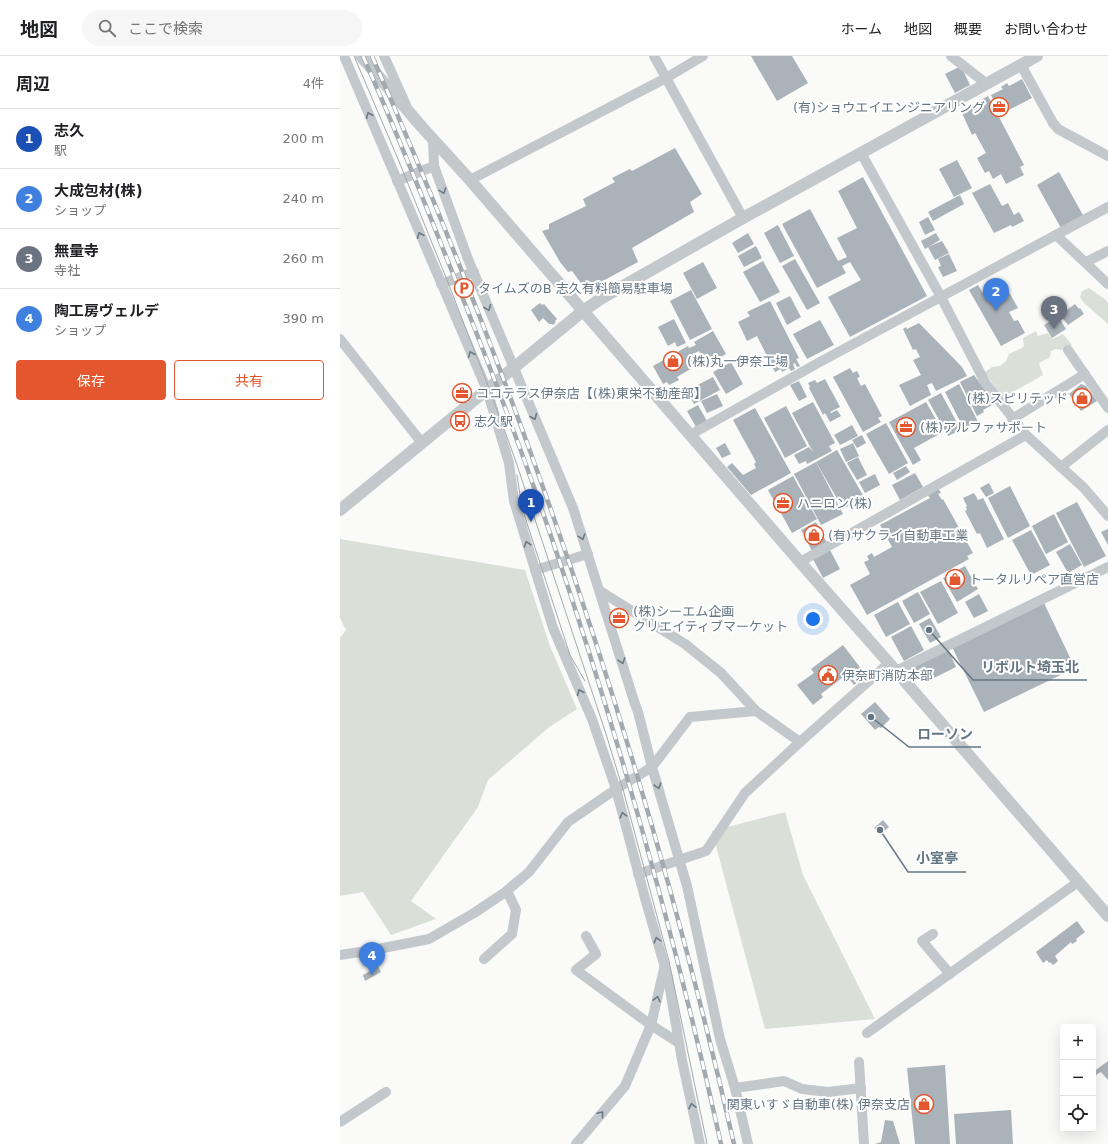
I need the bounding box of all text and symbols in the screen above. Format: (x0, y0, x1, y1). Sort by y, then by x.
search box (82, 10, 362, 46)
icon: search (96, 17, 118, 39)
text: 地図 (20, 18, 58, 40)
text: ここで検索 (128, 20, 203, 38)
text: ホーム (840, 21, 882, 37)
text: 地図 (904, 21, 932, 37)
text: 概要 (954, 21, 982, 37)
text: お問い合わせ (1004, 21, 1088, 37)
text: 周辺 (16, 74, 50, 94)
text: 4件 (303, 76, 324, 91)
office icon: (有)ショウエイエンジニアリング (988, 96, 1010, 118)
place label: (有)ショウエイエンジニアリング (793, 100, 985, 115)
one-way arrow (366, 112, 374, 120)
text: 志久 (54, 122, 84, 140)
text: 1 (24, 131, 34, 146)
text: 200 m (282, 131, 324, 146)
text: 駅 (54, 143, 67, 158)
text: 大成包材(株) (54, 182, 143, 200)
one-way arrow (439, 187, 447, 194)
text: 2 (24, 191, 34, 206)
text: 240 m (282, 191, 324, 206)
text: ショップ (54, 203, 106, 218)
one-way arrow (417, 231, 425, 239)
text: 無量寺 (54, 242, 99, 260)
text: 3 (24, 251, 34, 266)
text: 260 m (282, 251, 324, 266)
text: 寺社 (54, 263, 80, 278)
parking icon: タイムズのB 志久有料簡易駐車場 (453, 277, 475, 299)
pin: 2 (983, 278, 1009, 311)
place label: タイムズのB 志久有料簡易駐車場 (478, 281, 673, 296)
pin: 3 (1041, 296, 1067, 329)
text: 陶工房ヴェルデ (54, 302, 159, 320)
one-way arrow (484, 304, 492, 311)
text: 4 (24, 311, 34, 326)
text: 390 m (282, 311, 324, 326)
text: ショップ (54, 323, 106, 338)
shop icon: (株)丸一伊奈工場 (662, 350, 684, 372)
one-way arrow (468, 351, 476, 359)
place label: (株)丸一伊奈工場 (687, 354, 788, 369)
button: 保存 (16, 360, 166, 400)
button: 共有 (174, 360, 324, 400)
office icon: ココテラス伊奈店【(株)東栄不動産部】 (451, 382, 473, 404)
place label: ココテラス伊奈店【(株)東栄不動産部】 (476, 386, 707, 401)
shop icon: (株)スピリテッド (1071, 387, 1093, 409)
place label: (株)スピリテッド (967, 391, 1068, 406)
bus stop icon: 志久駅 (449, 410, 471, 432)
one-way arrow (529, 412, 537, 420)
place label: 志久駅 (474, 414, 513, 429)
office icon: (株)アルファサポート (895, 416, 917, 438)
place label: (株)アルファサポート (920, 420, 1047, 435)
pin: 1 (518, 489, 544, 522)
office icon: ハニロン(株) (772, 492, 794, 514)
place label: ハニロン(株) (797, 496, 872, 511)
shop icon: (有)サクライ自動車工業 (803, 524, 825, 546)
place label: (有)サクライ自動車工業 (828, 528, 968, 543)
one-way arrow (578, 534, 586, 541)
one-way arrow (523, 540, 532, 547)
shop icon: トータルリペア直営店 (944, 568, 966, 590)
place label: トータルリペア直営店 (969, 572, 1099, 587)
place label: (株)シーエム企画 クリエイティブマーケット (633, 604, 788, 634)
office icon: (株)シーエム企画 クリエイティブマーケット (608, 607, 630, 629)
your location (803, 609, 823, 629)
callout: リボルト埼玉北 (973, 654, 1087, 680)
one-way arrow (617, 658, 626, 665)
text: リボルト埼玉北 (981, 659, 1079, 675)
public building icon: 伊奈町消防本部 (817, 664, 839, 686)
place label: 伊奈町消防本部 (842, 668, 933, 683)
one-way arrow (577, 689, 585, 697)
callout: ローソン (909, 721, 981, 747)
text: ローソン (917, 726, 973, 742)
one-way arrow (653, 782, 662, 789)
one-way arrow (619, 812, 628, 819)
callout: 小室亭 (908, 846, 966, 872)
text: 小室亭 (916, 850, 958, 866)
one-way arrow (653, 937, 662, 944)
pin: 4 (359, 942, 385, 975)
one-way arrow (653, 996, 661, 1002)
map controls (1060, 1024, 1096, 1132)
button: + (1060, 1024, 1096, 1060)
button: − (1060, 1060, 1096, 1096)
shop icon: 関東いすゞ自動車(株) 伊奈支店 (913, 1093, 935, 1115)
button: locate (1060, 1096, 1096, 1132)
place label: 関東いすゞ自動車(株) 伊奈支店 (727, 1097, 910, 1112)
one-way arrow (688, 1103, 696, 1109)
one-way arrow (596, 1111, 603, 1119)

